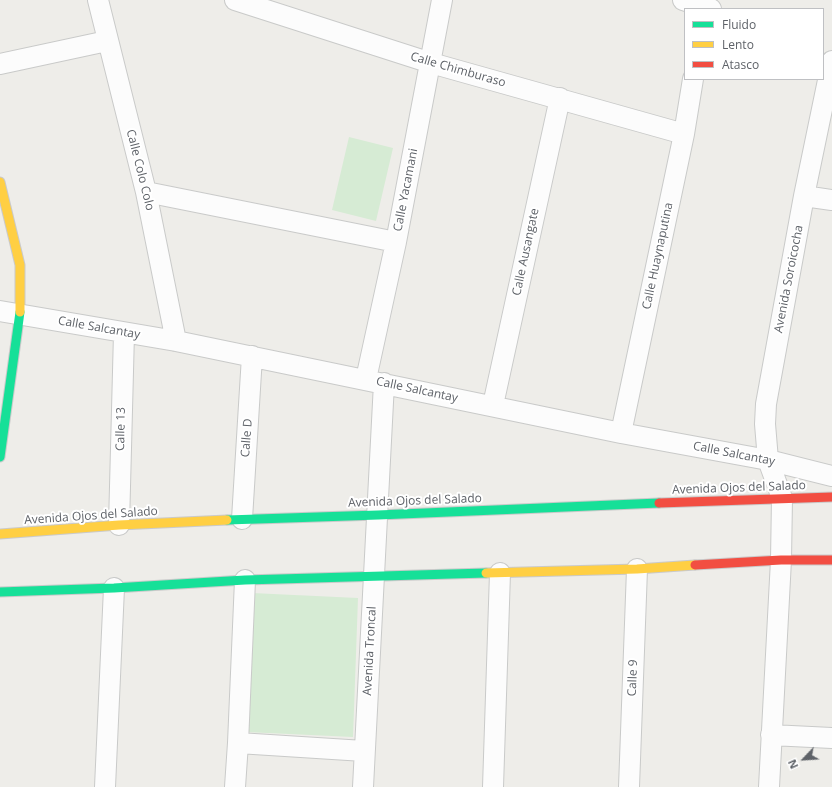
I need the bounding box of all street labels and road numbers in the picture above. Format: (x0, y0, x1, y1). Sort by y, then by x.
street label: Calle Chimburaso (409, 50, 507, 90)
street label: Calle Colo Colo (123, 128, 157, 212)
street label: Calle Yacamani (391, 147, 421, 233)
street label: Calle Huaynaputina (640, 201, 676, 311)
street label: Calle Ausangate (510, 207, 542, 297)
street label: Avenida Soroicocha (771, 224, 807, 334)
street label: Calle Salcantay (57, 314, 141, 342)
street label: Calle Salcantay (375, 374, 459, 406)
street label: Calle 13 (113, 407, 129, 451)
street label: Calle D (238, 418, 256, 458)
street label: Calle Salcantay (692, 439, 776, 469)
street label: Avenida Ojos del Salado (672, 478, 806, 498)
street label: Avenida Ojos del Salado (348, 491, 482, 511)
street label: Avenida Ojos del Salado (24, 504, 158, 528)
street label: Avenida Troncal (360, 606, 380, 696)
street label: Calle 9 (625, 659, 641, 697)

